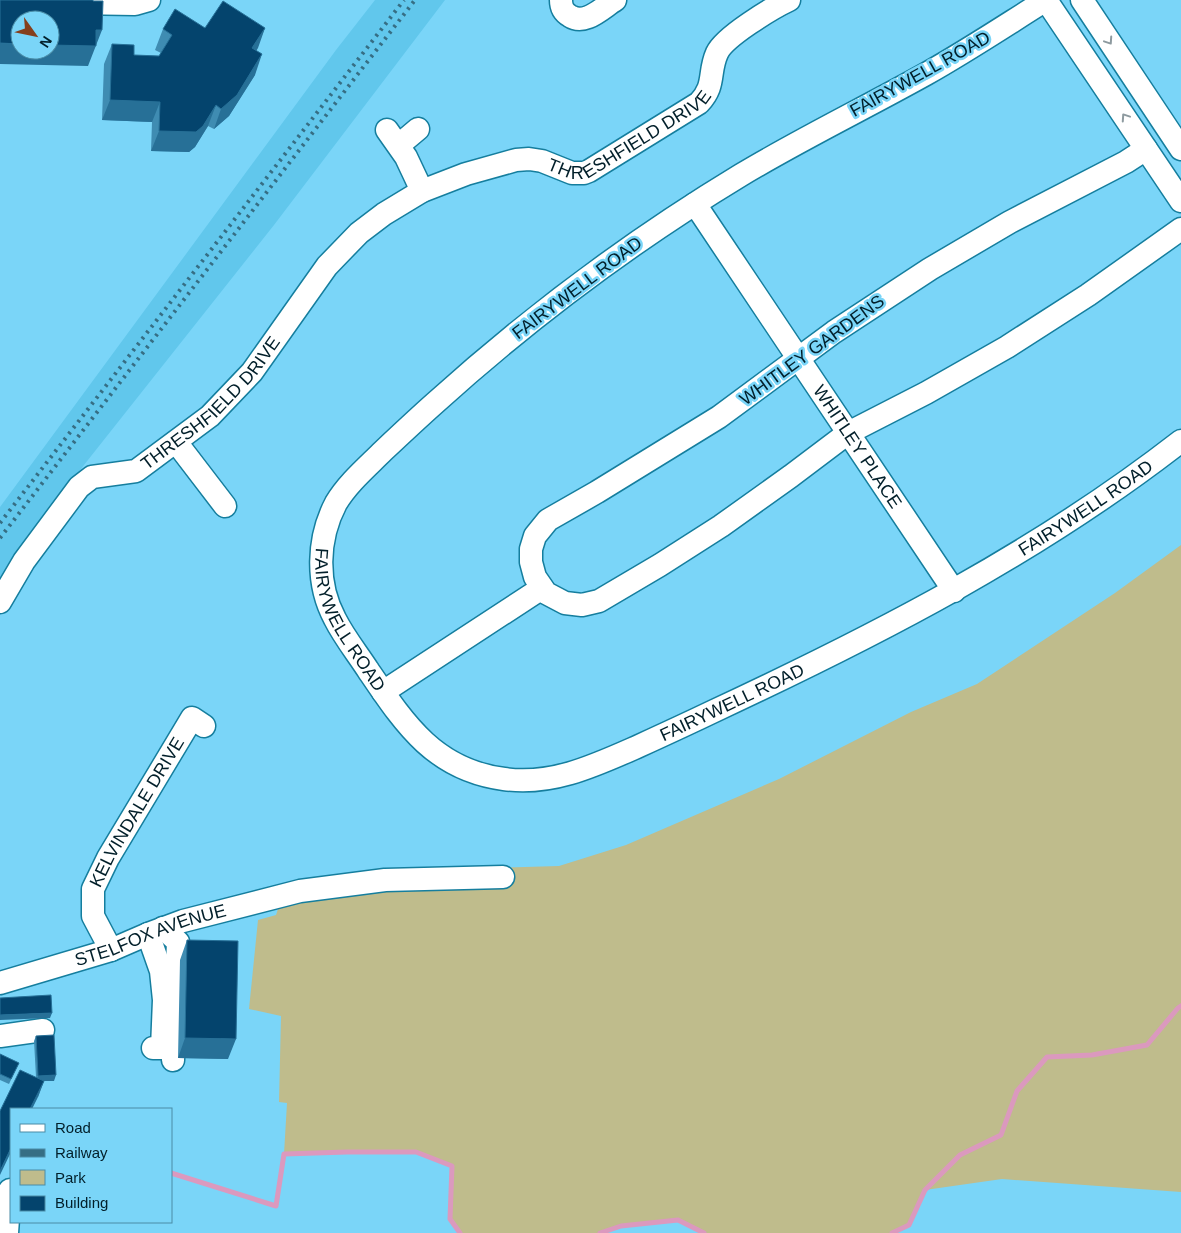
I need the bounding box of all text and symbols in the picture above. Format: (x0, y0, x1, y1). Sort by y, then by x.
north arrow (10, 10, 60, 60)
street label: FAIRYWELL ROAD (846, 27, 994, 121)
text: N (36, 33, 55, 51)
one-way arrow (1103, 35, 1112, 44)
street label: THRESHFIELD DRIVE (545, 87, 715, 183)
one-way arrow (1122, 113, 1131, 123)
street label: FAIRYWELL ROAD (508, 233, 646, 343)
street label: WHITLEY GARDENS (736, 291, 888, 409)
street label: THRESHFIELD DRIVE (137, 333, 284, 474)
street label: WHITLEY PLACE (809, 381, 906, 512)
street label: FAIRYWELL ROAD (1015, 456, 1157, 560)
street label: FAIRYWELL ROAD (311, 547, 389, 695)
street label: FAIRYWELL ROAD (657, 660, 807, 745)
street label: KELVINDALE DRIVE (86, 734, 188, 890)
street label: STELFOX AVENUE (72, 900, 228, 970)
legend (10, 1108, 172, 1223)
text: Road (55, 1119, 91, 1136)
text: Railway (55, 1144, 108, 1161)
text: Park (55, 1169, 86, 1186)
text: Building (55, 1194, 108, 1211)

